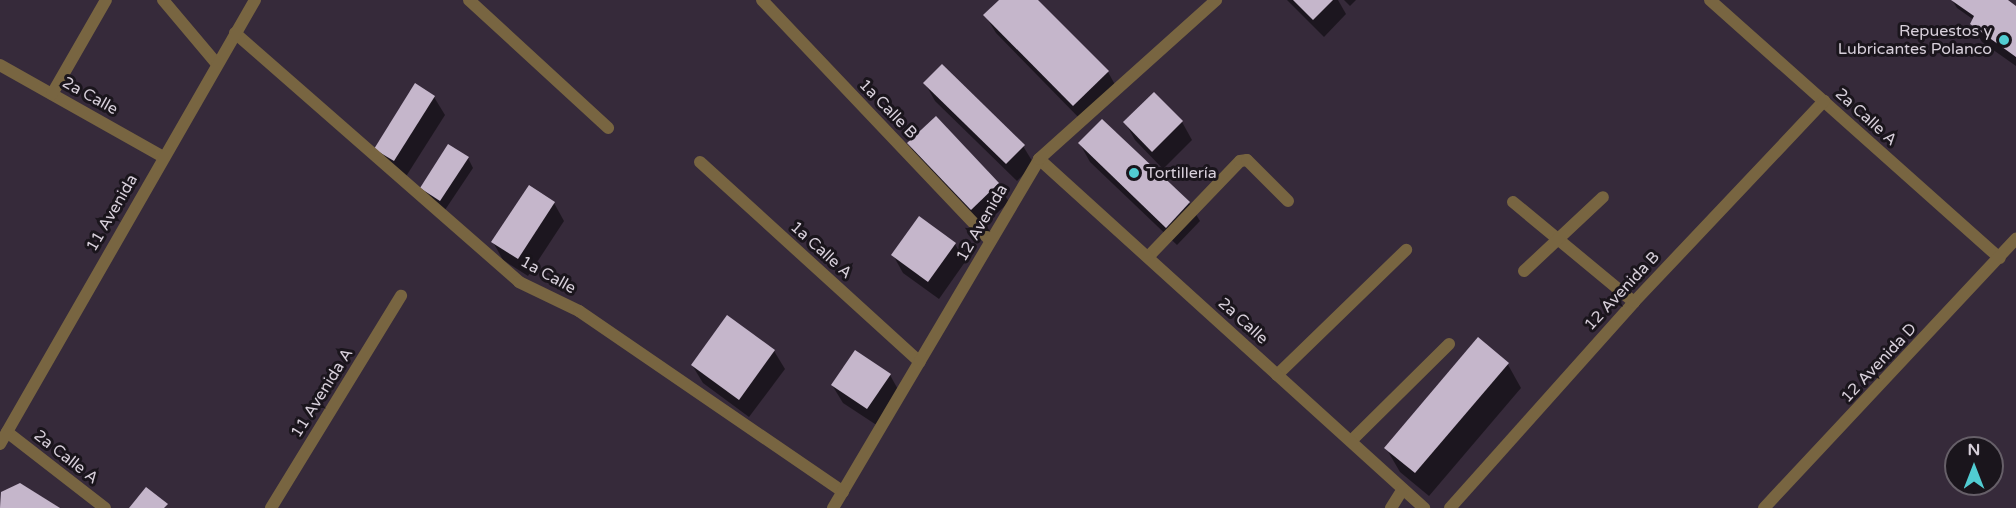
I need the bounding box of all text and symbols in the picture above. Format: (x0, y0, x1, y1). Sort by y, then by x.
place label: Repuestos y Lubricantes Polanco (1838, 21, 1992, 59)
marker: Repuestos y Lubricantes Polanco (1997, 33, 2011, 47)
street label: 2a Calle (59, 73, 121, 119)
street label: 1a Calle B (855, 75, 921, 143)
street label: 2a Calle A (1831, 84, 1901, 150)
place label: Tortillería (1146, 163, 1217, 183)
marker: Tortillería (1127, 166, 1141, 180)
street label: 11 Avenida (82, 171, 142, 255)
street label: 12 Avenida (952, 181, 1012, 265)
street label: 1a Calle A (786, 217, 856, 283)
street label: 12 Avenida B (1581, 247, 1663, 335)
street label: 1a Calle (517, 252, 579, 298)
street label: 2a Calle (1214, 294, 1272, 348)
street label: 12 Avenida D (1837, 319, 1921, 407)
street label: 11 Avenida A (287, 345, 357, 441)
street label: 2a Calle A (30, 426, 102, 488)
north arrow (1944, 436, 2004, 496)
text: N (1968, 440, 1980, 460)

